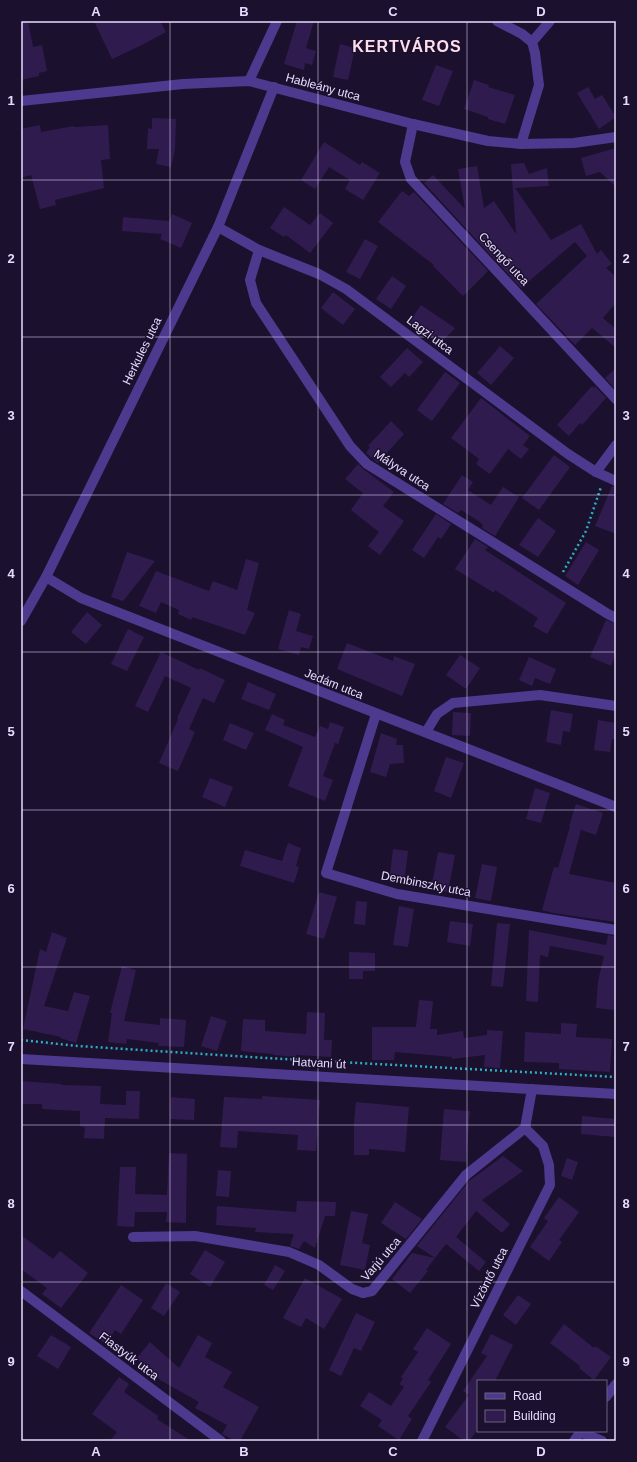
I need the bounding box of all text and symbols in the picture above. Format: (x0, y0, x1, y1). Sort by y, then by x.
text: A (91, 4, 101, 19)
text: B (239, 4, 249, 19)
text: C (388, 4, 398, 19)
text: D (536, 4, 546, 19)
district label: KERTVÁROS (352, 37, 462, 55)
street label: Hableány utca (284, 70, 362, 104)
text: 1 (7, 93, 15, 108)
text: 1 (622, 93, 630, 108)
street label: Csengő utca (476, 230, 532, 289)
text: 2 (7, 251, 15, 266)
text: 2 (622, 251, 630, 266)
street label: Lagzi utca (404, 313, 456, 357)
street label: Herkules utca (120, 315, 165, 387)
text: 3 (7, 408, 15, 423)
text: 3 (622, 408, 630, 423)
street label: Mályva utca (371, 447, 433, 493)
text: 4 (7, 566, 15, 581)
text: 4 (622, 566, 630, 581)
street label: Jedám utca (303, 666, 366, 702)
text: 5 (7, 724, 15, 739)
text: 5 (622, 724, 630, 739)
street label: Dembinszky utca (380, 868, 472, 900)
text: 6 (7, 881, 15, 896)
text: 6 (622, 881, 630, 896)
text: 7 (7, 1039, 15, 1054)
text: 7 (622, 1039, 630, 1054)
street label: Hatvani út (292, 1055, 347, 1071)
text: 8 (7, 1196, 15, 1211)
text: 8 (622, 1196, 630, 1211)
street label: Varjú utca (358, 1234, 404, 1284)
street label: Vízöntő utca (468, 1245, 511, 1311)
street label: Fiastyúk utca (97, 1329, 162, 1383)
text: 9 (7, 1354, 15, 1369)
text: 9 (622, 1354, 630, 1369)
legend (477, 1380, 607, 1432)
text: Road (513, 1389, 542, 1403)
text: Building (513, 1409, 556, 1423)
text: A (91, 1444, 101, 1459)
text: B (239, 1444, 249, 1459)
text: C (388, 1444, 398, 1459)
text: D (536, 1444, 546, 1459)

